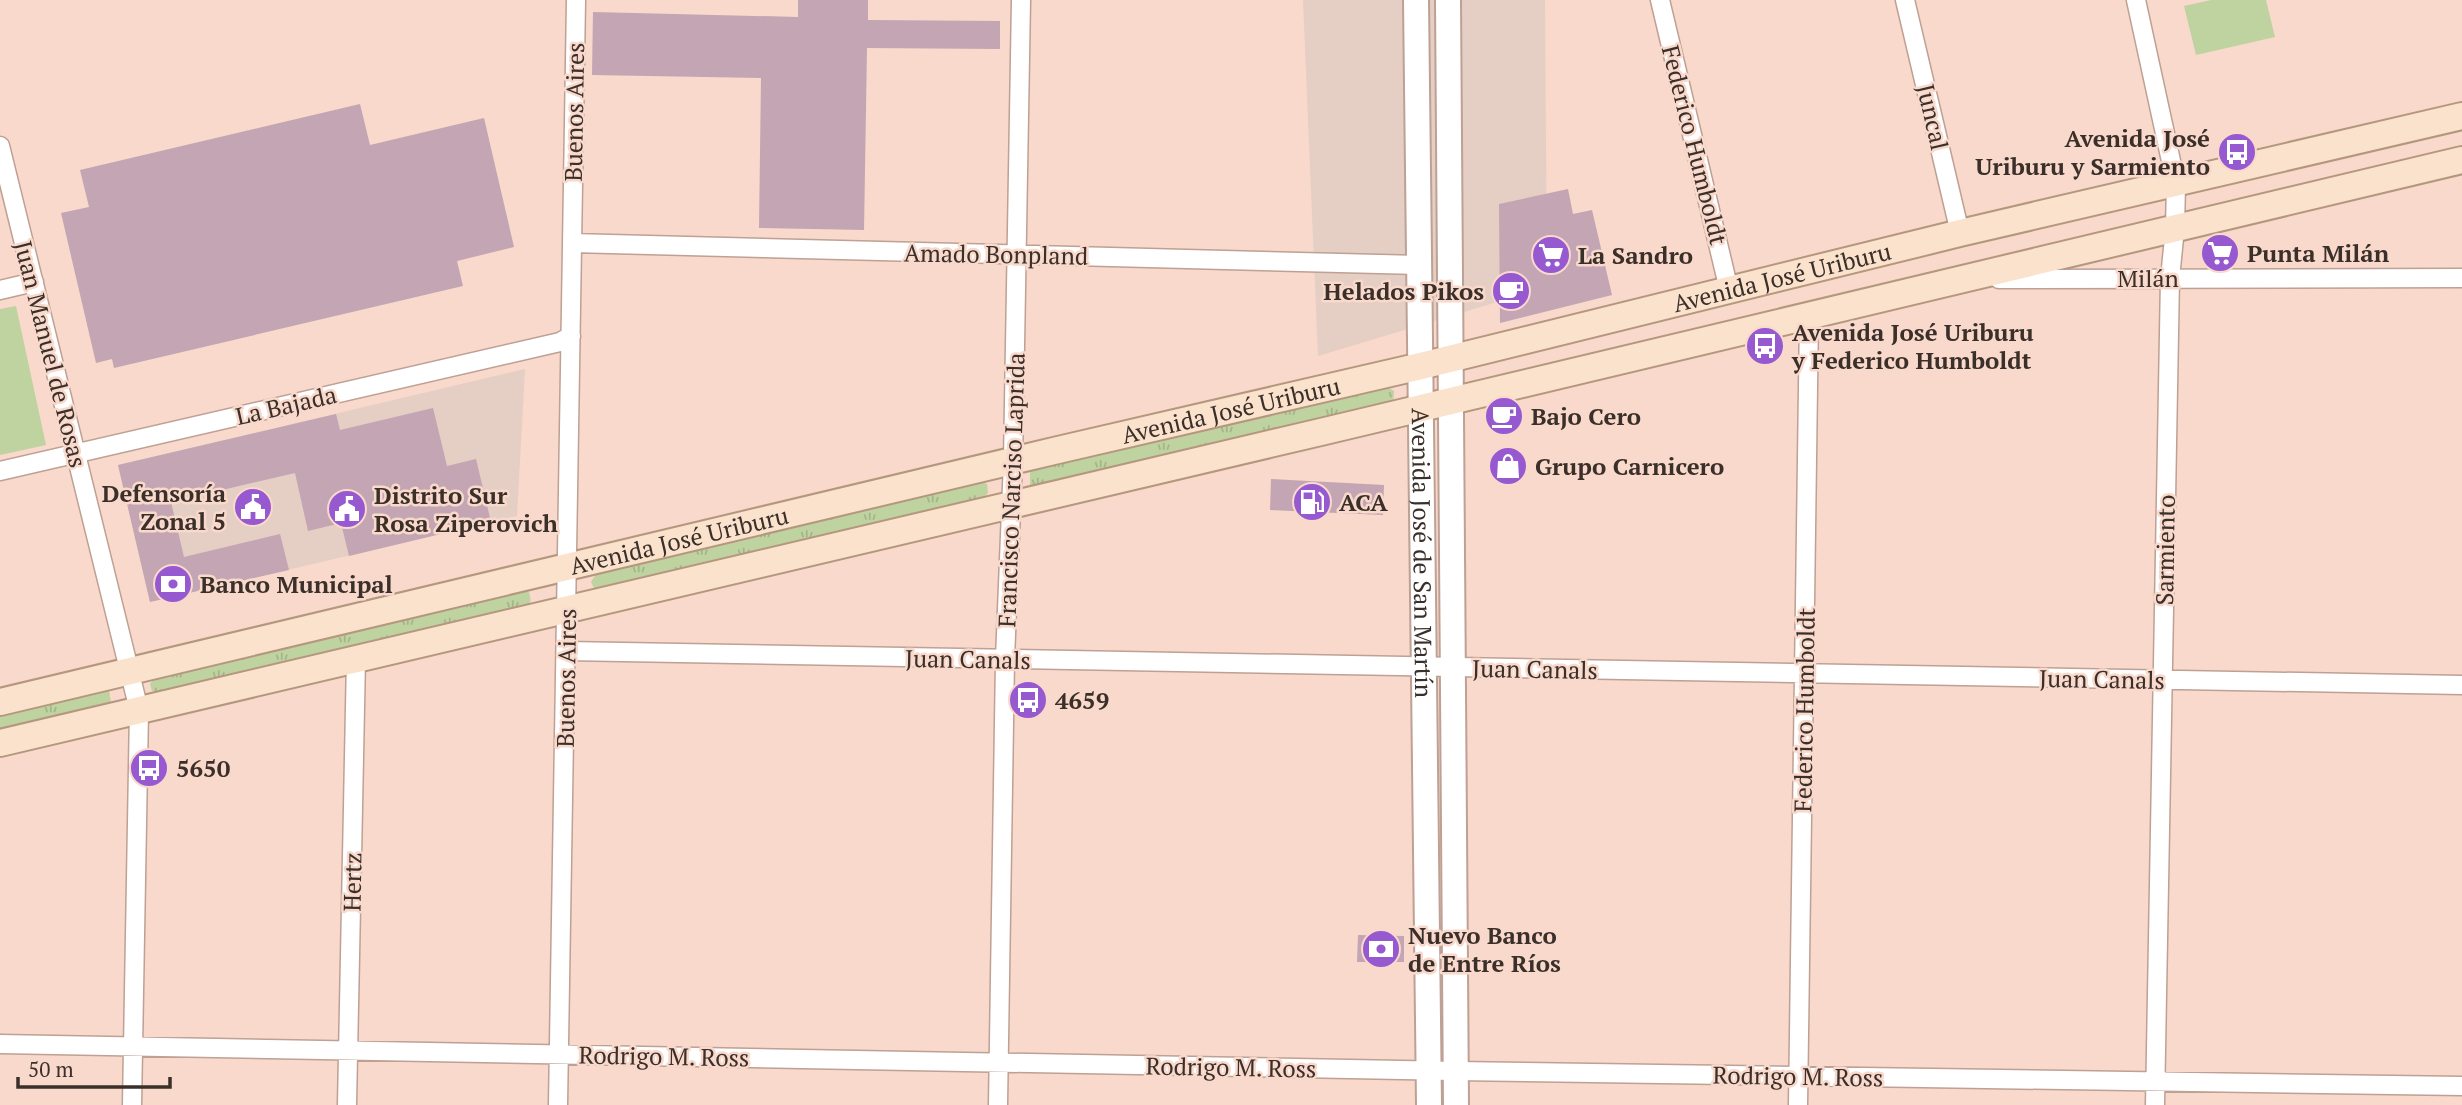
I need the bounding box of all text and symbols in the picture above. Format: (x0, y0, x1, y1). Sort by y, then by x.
street label: Buenos Aires (557, 42, 591, 182)
street label: Federico Humboldt (1655, 42, 1735, 248)
street label: Juncal (1910, 81, 1956, 153)
place label: Avenida José Uriburu y Sarmiento (1975, 122, 2210, 182)
bus stop icon: Avenida José Uriburu y Sarmiento (2216, 131, 2258, 173)
supermarket icon: Punta Milán (2199, 232, 2241, 274)
supermarket icon: La Sandro (1530, 234, 1572, 276)
street label: Avenida José Uriburu (1670, 235, 1895, 319)
street label: Amado Bonpland (904, 236, 1088, 272)
street label: Juan Manuel de Rosas (7, 237, 95, 471)
place label: Punta Milán (2247, 237, 2390, 269)
place label: La Sandro (1578, 239, 1693, 271)
street label: Milán (2117, 262, 2179, 294)
cafe icon: Helados Pikos (1490, 270, 1532, 312)
place label: Helados Pikos (1323, 275, 1484, 307)
place label: Avenida José Uriburu y Federico Humboldt (1791, 316, 2034, 376)
bus stop icon: Avenida José Uriburu y Federico Humboldt (1744, 325, 1786, 367)
street label: Francisco Narciso Laprida (990, 352, 1032, 628)
street label: Avenida José Uriburu (1118, 369, 1344, 451)
street label: La Bajada (232, 378, 340, 432)
cafe icon: Bajo Cero (1483, 395, 1525, 437)
place label: Bajo Cero (1531, 400, 1641, 432)
street label: Avenida José de San Martín (1405, 408, 1440, 698)
shop icon: Grupo Carnicero (1487, 445, 1529, 487)
place label: Grupo Carnicero (1535, 450, 1724, 482)
place label: Defensoría Zonal 5 (102, 477, 227, 537)
place label: Distrito Sur Rosa Ziperovich (374, 479, 559, 539)
fuel station icon: ACA (1291, 481, 1333, 523)
public building icon: Defensoría Zonal 5 (232, 486, 274, 528)
place label: ACA (1339, 486, 1388, 518)
public building icon: Distrito Sur Rosa Ziperovich (326, 488, 368, 530)
street label: Sarmiento (2148, 494, 2182, 606)
street label: Avenida José Uriburu (567, 499, 792, 582)
bank icon: Banco Municipal (152, 563, 194, 605)
place label: Banco Municipal (200, 568, 393, 600)
street label: Federico Humboldt (1786, 607, 1822, 813)
street label: Buenos Aires (549, 608, 583, 748)
street label: Juan Canals (905, 642, 1031, 676)
street label: Juan Canals (1472, 652, 1598, 686)
street label: Juan Canals (2039, 662, 2165, 696)
bus stop icon: 4659 (1007, 679, 1049, 721)
place label: 4659 (1055, 684, 1109, 716)
bus stop icon: 5650 (128, 747, 170, 789)
place label: 5650 (176, 752, 231, 784)
street label: Hertz (335, 852, 369, 912)
place label: Nuevo Banco de Entre Ríos (1408, 919, 1561, 979)
bank icon: Nuevo Banco de Entre Ríos (1360, 928, 1402, 970)
street label: Rodrigo M. Ross (578, 1039, 750, 1073)
scale bar (18, 1046, 170, 1090)
street label: Rodrigo M. Ross (1145, 1050, 1317, 1084)
text: 50 m (28, 1055, 74, 1083)
street label: Rodrigo M. Ross (1712, 1059, 1884, 1093)

